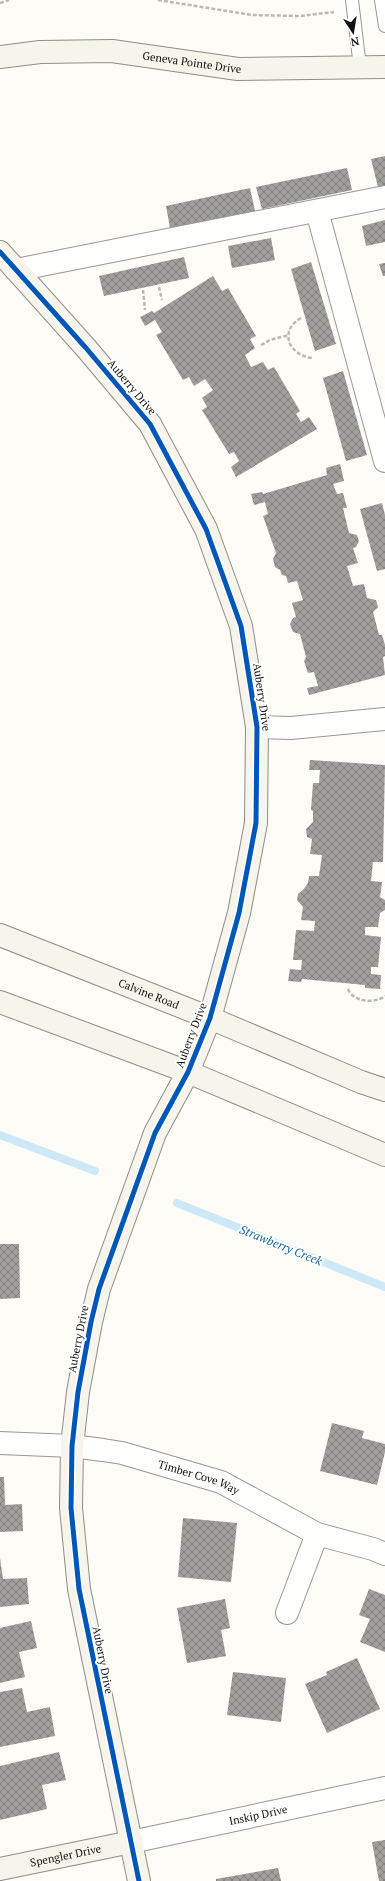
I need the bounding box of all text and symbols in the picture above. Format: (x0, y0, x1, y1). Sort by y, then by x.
north arrow (333, 12, 373, 52)
text: N (349, 34, 361, 50)
street label: Geneva Pointe Drive (142, 48, 242, 76)
street label: Auberry Drive (105, 356, 160, 418)
street label: Auberry Drive (250, 662, 274, 732)
street label: Calvine Road (116, 975, 181, 1012)
street label: Auberry Drive (172, 1000, 210, 1069)
water label: Strawberry Creek (237, 1222, 325, 1269)
street label: Auberry Drive (65, 1304, 91, 1374)
street label: Timber Cove Way (156, 1457, 242, 1498)
street label: Auberry Drive (90, 1625, 116, 1695)
street label: Inskip Drive (228, 1802, 289, 1828)
street label: Spengler Drive (29, 1841, 103, 1870)

